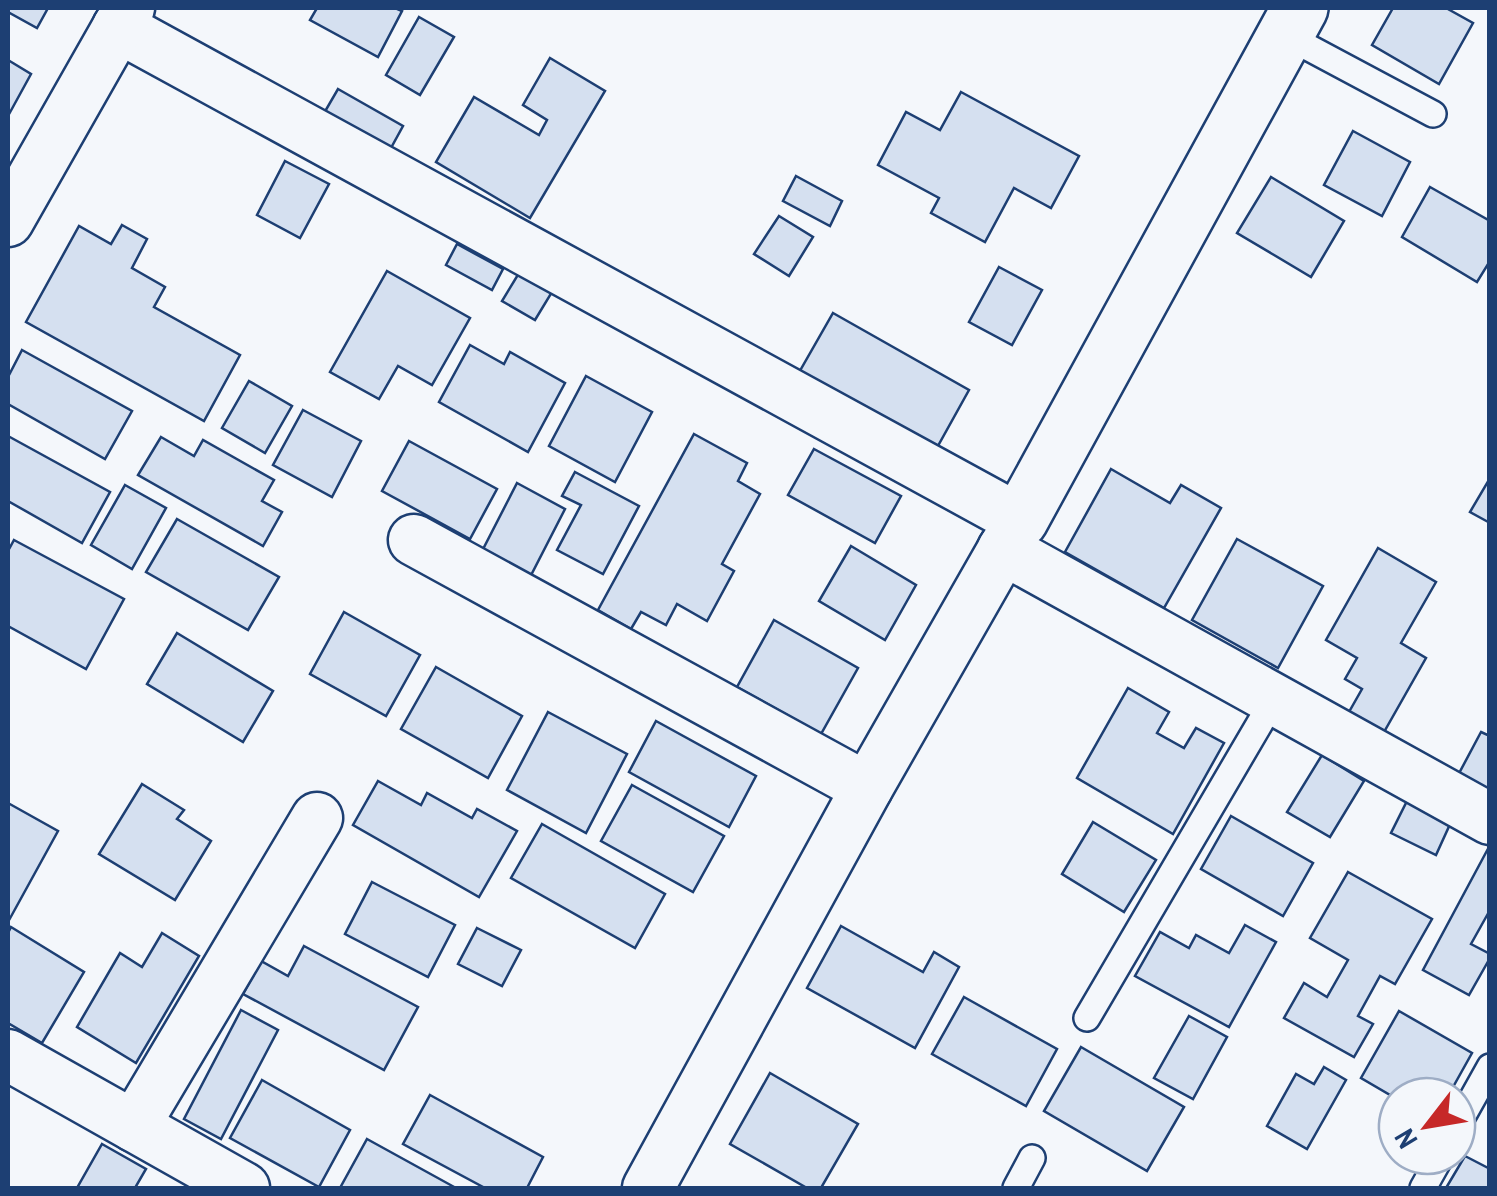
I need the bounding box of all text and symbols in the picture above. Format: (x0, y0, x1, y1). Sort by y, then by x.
north arrow (1377, 1076, 1477, 1176)
text: N (1385, 1122, 1426, 1156)

